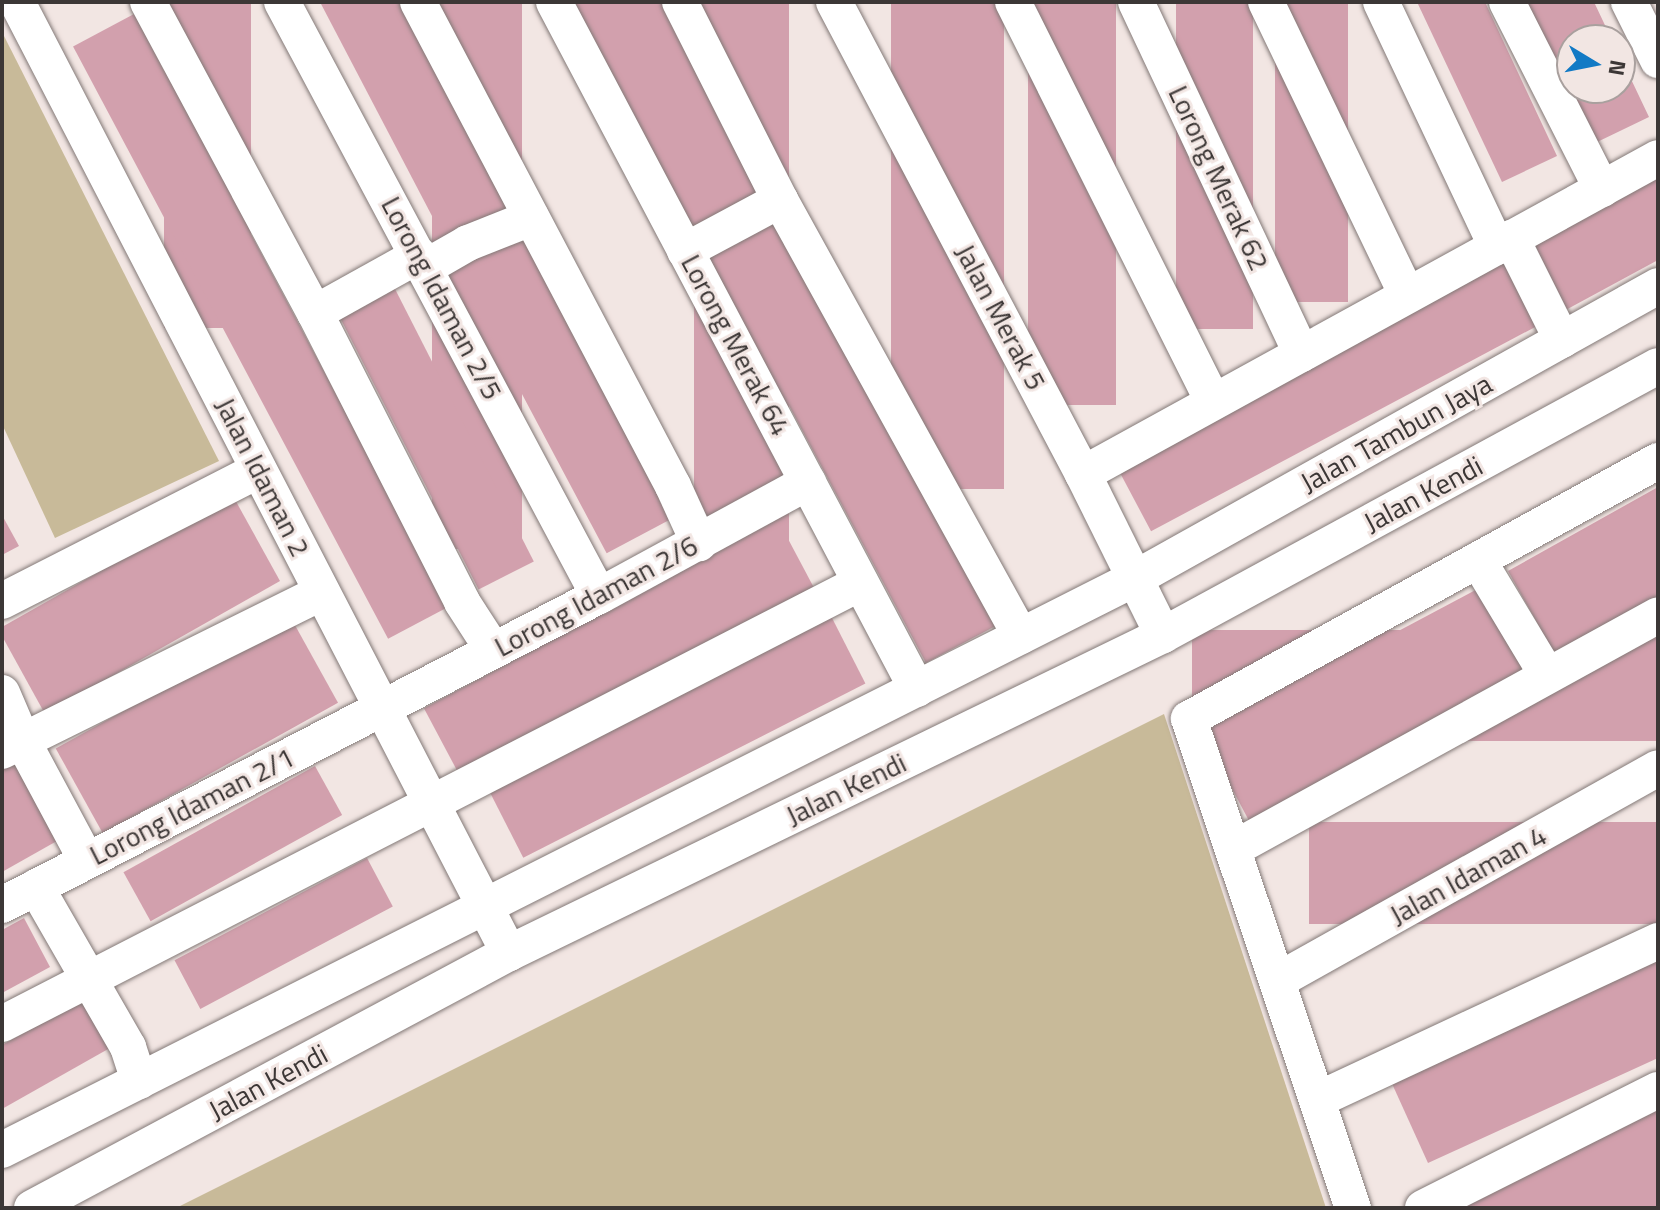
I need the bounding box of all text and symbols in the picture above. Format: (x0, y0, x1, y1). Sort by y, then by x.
north arrow (1556, 24, 1636, 104)
text: N (1600, 57, 1636, 78)
street label: Lorong Merak 62 (1162, 80, 1276, 276)
street label: Lorong Idaman 2/5 (374, 191, 510, 405)
street label: Jalan Merak 5 (949, 238, 1053, 396)
street label: Lorong Merak 64 (674, 249, 798, 441)
street label: Jalan Tambun Jaya (1294, 367, 1498, 499)
street label: Jalan Idaman 2 (209, 392, 317, 562)
street label: Jalan Kendi (1358, 449, 1488, 539)
street label: Lorong Idaman 2/6 (489, 528, 703, 664)
street label: Lorong Idaman 2/1 (84, 740, 300, 872)
street label: Jalan Kendi (780, 746, 912, 832)
street label: Jalan Idaman 4 (1384, 818, 1552, 932)
street label: Jalan Kendi (203, 1037, 333, 1127)

